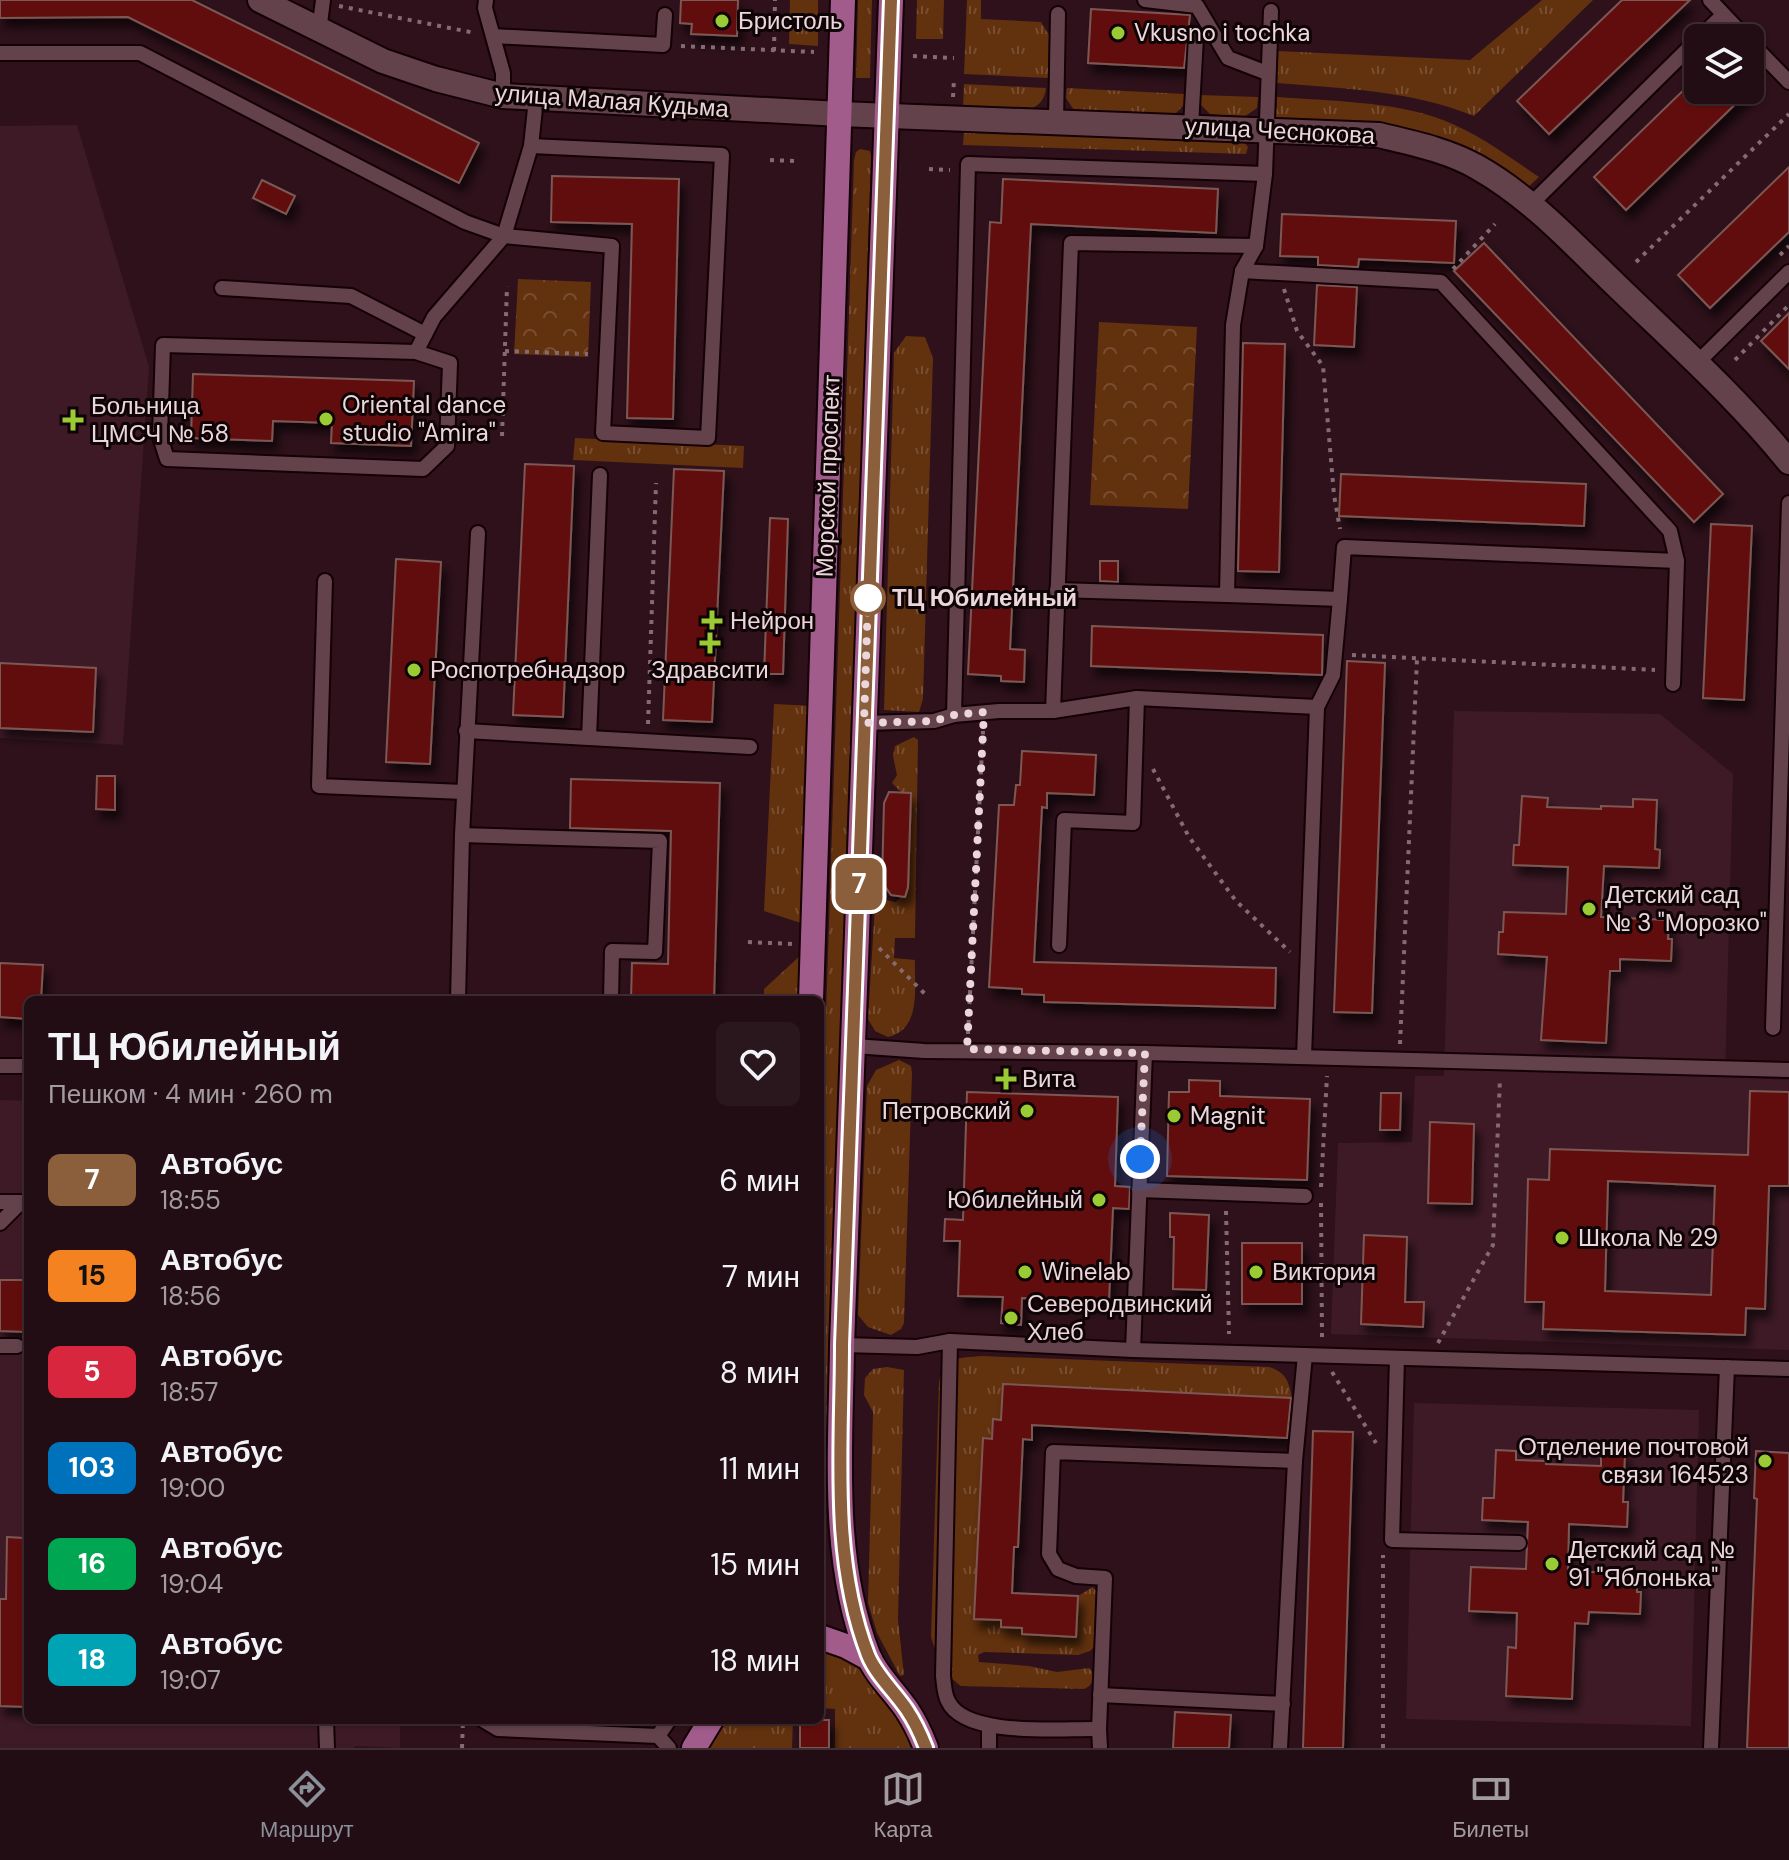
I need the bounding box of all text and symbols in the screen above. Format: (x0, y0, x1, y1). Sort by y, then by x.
place label: Бристоль (738, 5, 843, 36)
marker: Бристоль (713, 12, 731, 30)
place label: Vkusno i tochka (1134, 17, 1310, 48)
marker: Vkusno i tochka (1109, 24, 1127, 42)
map controls (1684, 24, 1764, 104)
button: layers (1684, 24, 1764, 104)
street label: улица Малая Кудьма (494, 77, 731, 124)
street label: улица Чеснокова (1184, 110, 1376, 151)
street label: Морской проспект (808, 374, 847, 578)
place label: Oriental dance studio "Amira" (342, 389, 506, 448)
place label: Больница ЦМСЧ № 58 (91, 390, 229, 449)
marker: Больница ЦМСЧ № 58 (62, 409, 84, 431)
marker: Oriental dance studio "Amira" (317, 410, 335, 428)
marker: ТЦ Юбилейный (851, 581, 885, 615)
place label: ТЦ Юбилейный (892, 582, 1077, 613)
place label: Нейрон (730, 605, 814, 636)
marker: Нейрон (701, 610, 723, 632)
marker: Здравсити (701, 634, 719, 652)
place label: Роспотребнадзор (430, 654, 625, 685)
place label: Здравсити (651, 654, 769, 685)
marker: Роспотребнадзор (405, 661, 423, 679)
line badge: 7 (833, 858, 885, 910)
text: 7 (851, 865, 867, 902)
place label: Детский сад № 3 "Морозко" (1605, 879, 1767, 938)
marker: Детский сад № 3 "Морозко" (1580, 900, 1598, 918)
text: ТЦ Юбилейный (48, 1022, 341, 1072)
button: heart (716, 1022, 800, 1106)
place label: Вита (1022, 1063, 1076, 1094)
marker: Вита (997, 1070, 1015, 1088)
text: Пешком · 4 мин · 260 m (48, 1077, 333, 1111)
place label: Петровский (882, 1095, 1011, 1126)
place label: Magnit (1190, 1100, 1266, 1131)
marker: Петровский (1018, 1102, 1036, 1120)
marker: Magnit (1165, 1107, 1183, 1125)
your location (1120, 1139, 1160, 1179)
text: Автобус (160, 1144, 283, 1183)
text: 7 (84, 1161, 100, 1198)
text: 6 мин (719, 1161, 800, 1200)
text: 18:55 (160, 1183, 221, 1217)
place label: Юбилейный (947, 1184, 1083, 1215)
marker: Юбилейный (1090, 1191, 1108, 1209)
place label: Школа № 29 (1578, 1222, 1718, 1253)
marker: Школа № 29 (1553, 1229, 1571, 1247)
text: Автобус (160, 1240, 283, 1279)
place label: Winelab (1041, 1256, 1131, 1287)
place label: Виктория (1272, 1256, 1376, 1287)
text: 15 (78, 1257, 106, 1294)
text: 7 мин (722, 1257, 800, 1296)
marker: Winelab (1016, 1263, 1034, 1281)
marker: Виктория (1247, 1263, 1265, 1281)
text: 18:56 (160, 1279, 221, 1313)
place label: Северодвинский Хлеб (1027, 1288, 1212, 1347)
marker: Северодвинский Хлеб (1002, 1309, 1020, 1327)
text: Автобус (160, 1336, 283, 1375)
text: 5 (83, 1353, 101, 1390)
text: 8 мин (720, 1353, 800, 1392)
text: 18:57 (160, 1375, 218, 1409)
place label: Отделение почтовой связи 164523 (1518, 1431, 1749, 1490)
text: Автобус (160, 1432, 283, 1471)
text: 103 (69, 1449, 115, 1486)
text: 11 мин (719, 1449, 800, 1488)
marker: Отделение почтовой связи 164523 (1756, 1452, 1774, 1470)
text: 19:00 (160, 1471, 225, 1505)
text: Автобус (160, 1528, 283, 1567)
place label: Детский сад № 91 "Яблонька" (1568, 1534, 1735, 1593)
text: 16 (78, 1545, 106, 1582)
text: 15 мин (710, 1545, 800, 1584)
marker: Детский сад № 91 "Яблонька" (1543, 1555, 1561, 1573)
text: 19:04 (160, 1567, 223, 1601)
text: Автобус (160, 1624, 283, 1663)
text: 18 (78, 1641, 106, 1678)
text: 18 мин (710, 1641, 800, 1680)
text: 19:07 (160, 1663, 221, 1697)
tab: Маршрут (260, 1767, 354, 1844)
tab: Карта (873, 1767, 932, 1844)
tab: Билеты (1452, 1767, 1529, 1844)

